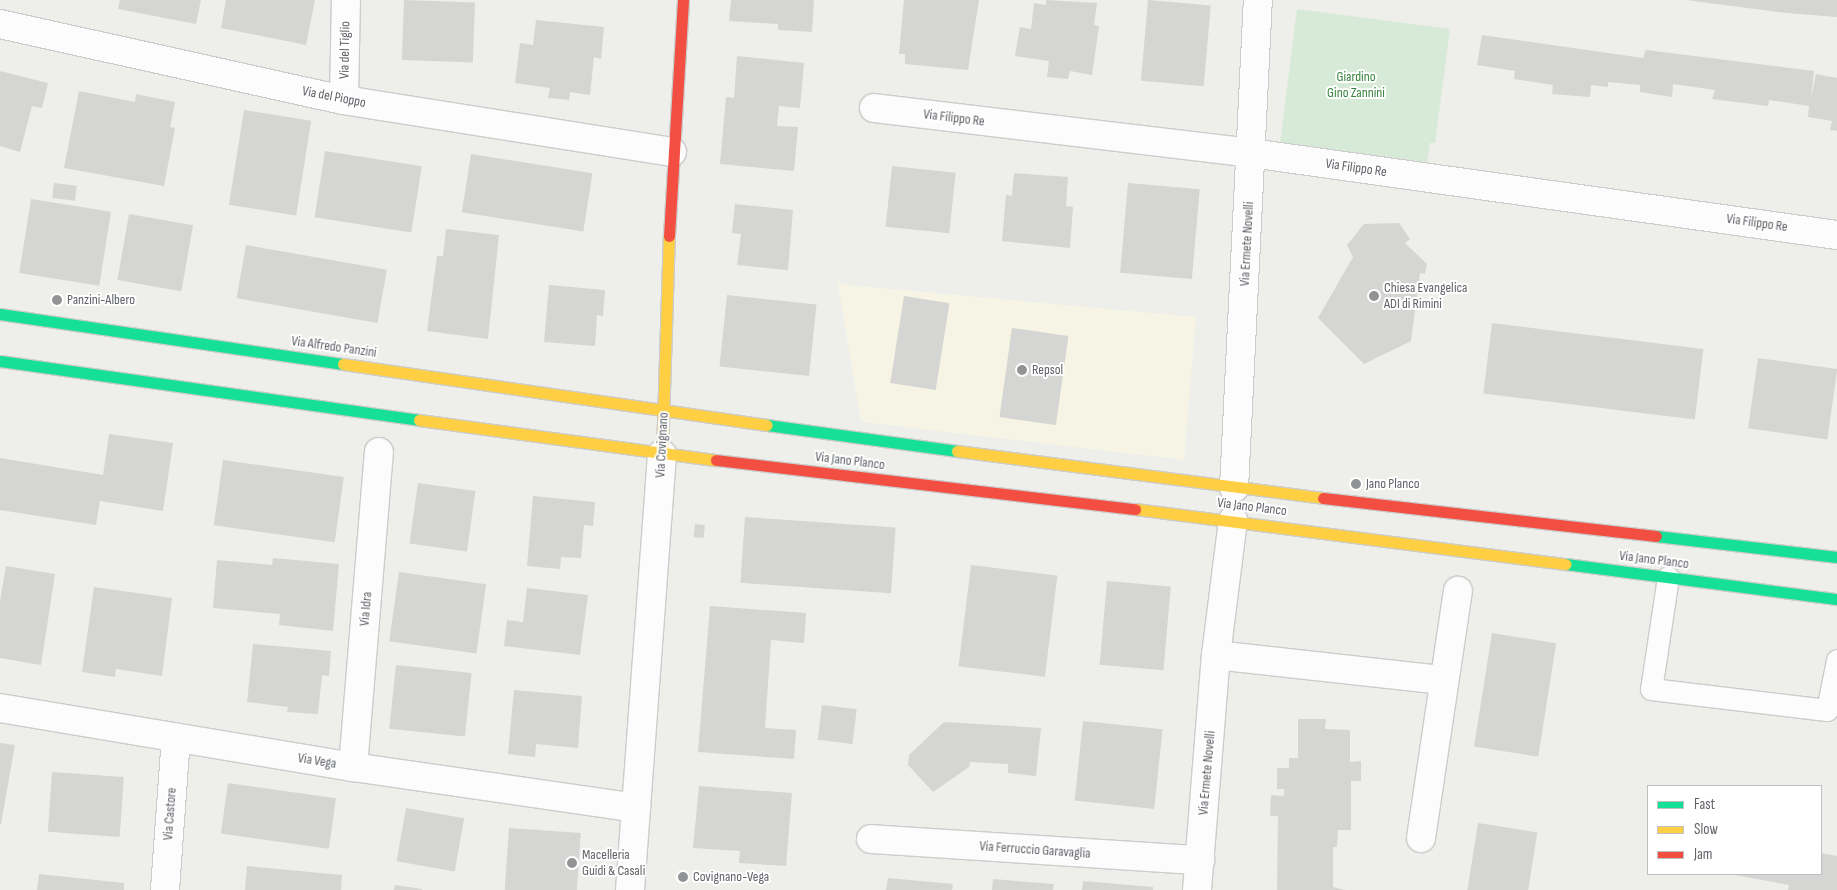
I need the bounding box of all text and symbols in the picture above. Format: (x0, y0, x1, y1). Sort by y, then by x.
street label: Via del Tiglio (336, 21, 354, 79)
park label: Giardino Gino Zannini (1327, 69, 1385, 102)
street label: Via del Pioppo (301, 83, 367, 111)
street label: Via Filippo Re (922, 106, 986, 130)
street label: Via Filippo Re (1324, 155, 1388, 181)
street label: Via Ermete Novelli (1236, 201, 1258, 287)
street label: Via Filippo Re (1725, 210, 1789, 236)
place label: Chiesa Evangelica ADI di Rimini (1384, 280, 1467, 312)
marker: Chiesa Evangelica ADI di Rimini (1368, 290, 1380, 302)
place label: Panzini-Albero (67, 292, 135, 308)
marker: Panzini-Albero (51, 294, 63, 306)
street label: Via Alfredo Panzini (290, 333, 378, 361)
place label: Repsol (1032, 362, 1063, 378)
marker: Repsol (1016, 364, 1028, 376)
street label: Via Covignano (652, 412, 672, 478)
street label: Via Jano Planco (814, 448, 886, 474)
place label: Jano Planco (1366, 476, 1420, 492)
marker: Jano Planco (1350, 478, 1362, 490)
street label: Via Jano Planco (1216, 494, 1288, 520)
street label: Via Jano Planco (1618, 547, 1690, 573)
street label: Via Idra (356, 591, 376, 627)
street label: Via Ermete Novelli (1195, 730, 1219, 816)
street label: Via Vega (297, 750, 337, 772)
legend (1647, 785, 1822, 875)
street label: Via Castore (160, 787, 180, 841)
text: Fast (1694, 795, 1715, 814)
text: Slow (1694, 820, 1718, 839)
street label: Via Ferruccio Garavaglia (979, 838, 1091, 862)
text: Jam (1694, 845, 1712, 864)
place label: Macelleria Guidi & Casali (582, 847, 645, 880)
marker: Macelleria Guidi & Casali (566, 857, 578, 869)
place label: Covignano-Vega (693, 869, 769, 885)
marker: Covignano-Vega (677, 871, 689, 883)

